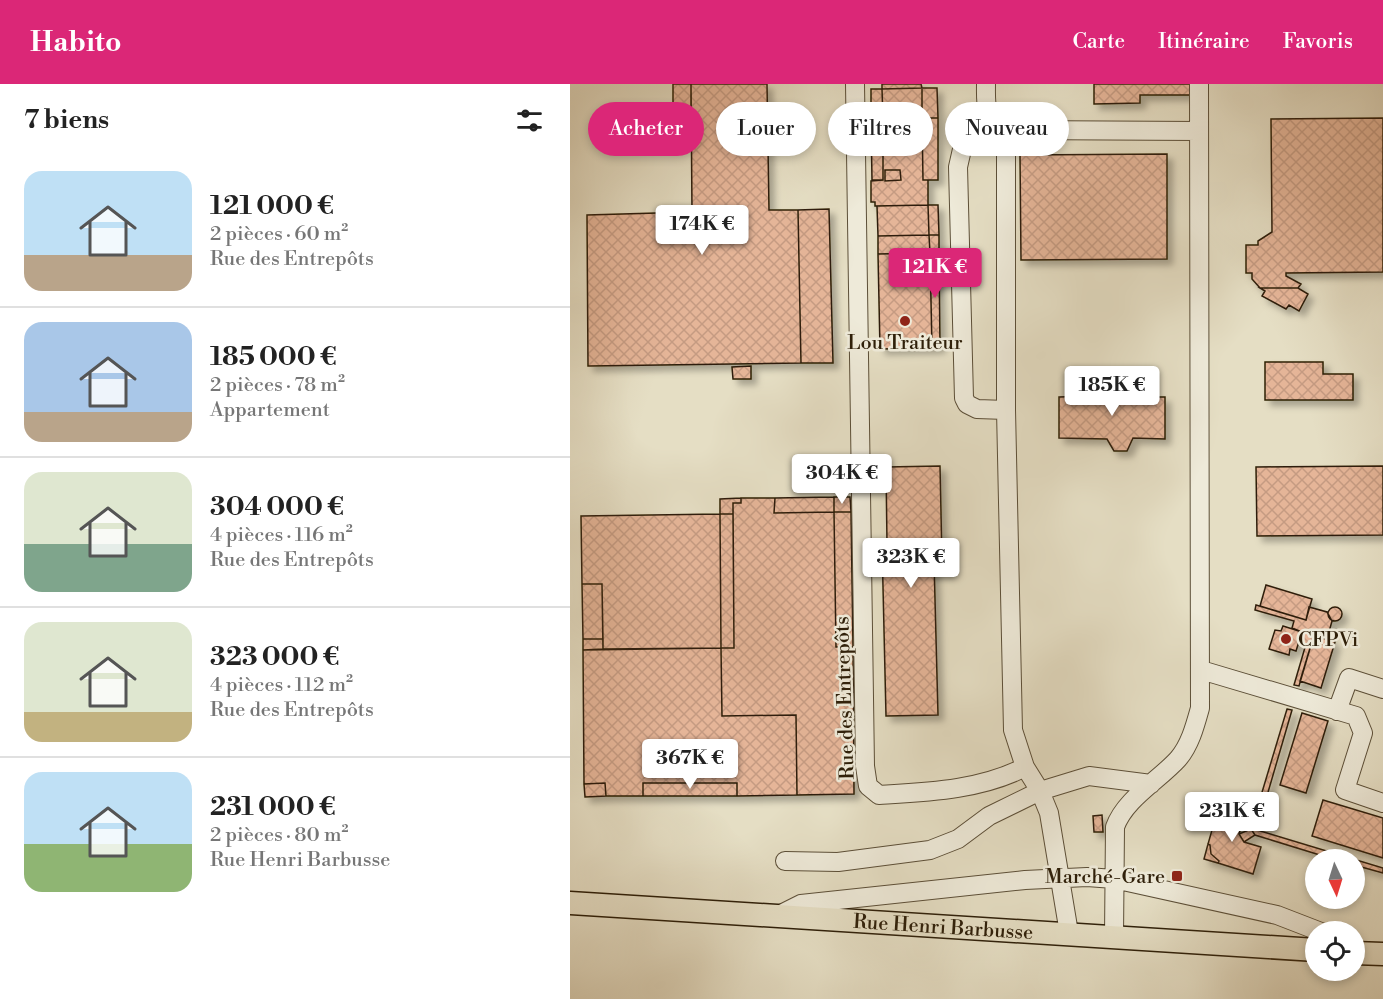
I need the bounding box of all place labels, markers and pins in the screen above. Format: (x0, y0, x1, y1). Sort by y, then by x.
pin: 174K € (653, 205, 751, 256)
pin: 121K € (886, 248, 984, 299)
marker: Lou Traiteur (898, 314, 912, 328)
place label: Lou Traiteur (847, 331, 963, 356)
pin: 185K € (1063, 366, 1161, 417)
pin: 304K € (793, 454, 891, 505)
pin: 323K € (862, 538, 960, 589)
place label: CFPVi (1298, 628, 1359, 653)
marker: CFPVi (1279, 632, 1293, 646)
pin: 367K € (641, 739, 739, 790)
pin: 231K € (1183, 792, 1281, 843)
place label: Marché-Gare (1045, 865, 1165, 890)
marker: Marché-Gare (1170, 869, 1184, 883)

